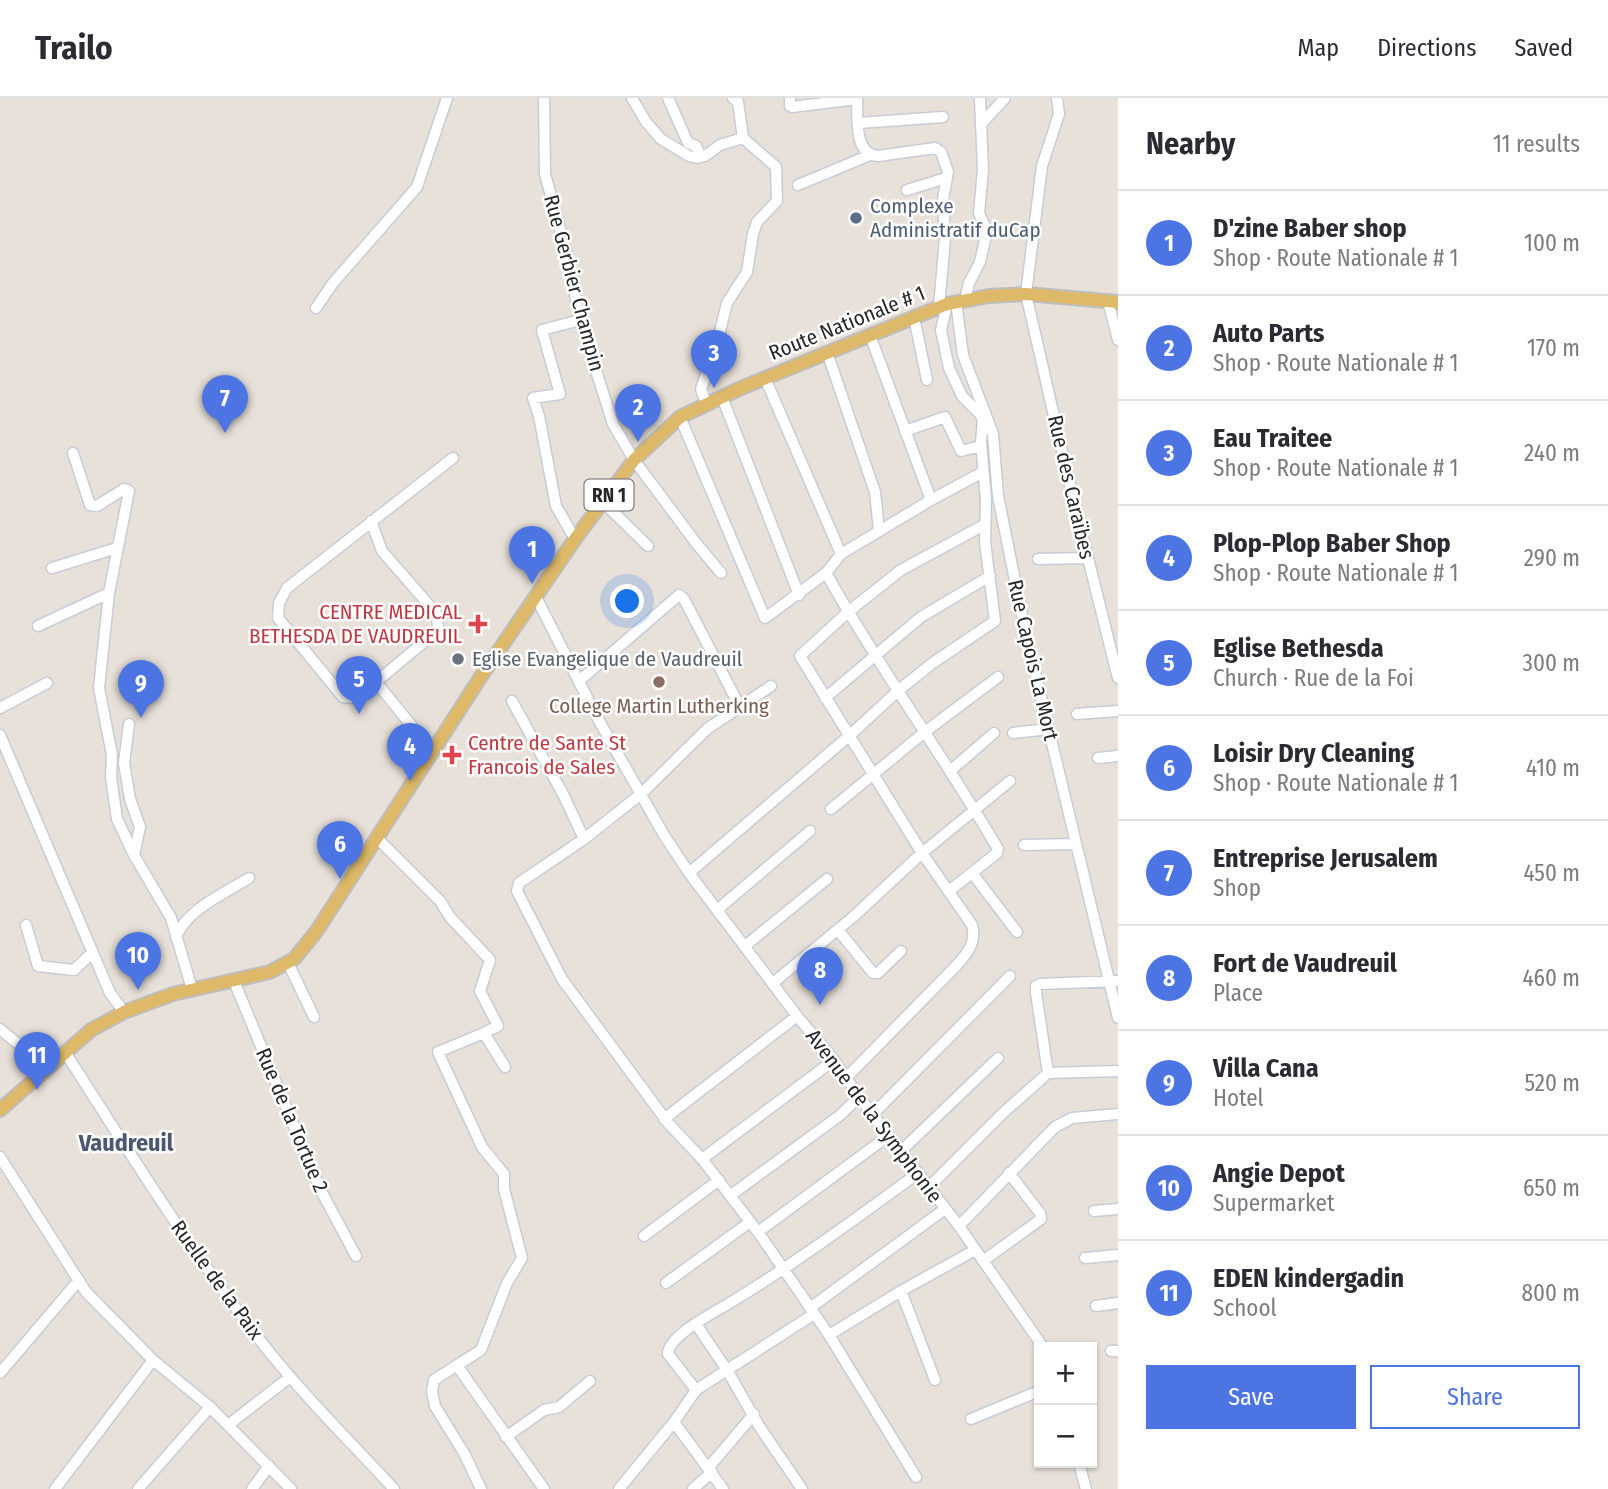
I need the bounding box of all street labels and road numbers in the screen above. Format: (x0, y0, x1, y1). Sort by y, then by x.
street label: Rue Gerbier Champin (538, 192, 610, 374)
street label: Route Nationale # 1 (765, 280, 929, 366)
street label: Rue des Caraïbes (1042, 412, 1100, 562)
road number: RN 1 (584, 480, 634, 510)
street label: Rue Capois La Mort (1002, 577, 1064, 743)
street label: Avenue de la Symphonie (800, 1024, 948, 1208)
street label: Rue de la Tortue 2 (250, 1044, 334, 1196)
street label: Ruelle de la Paix (165, 1215, 269, 1345)

